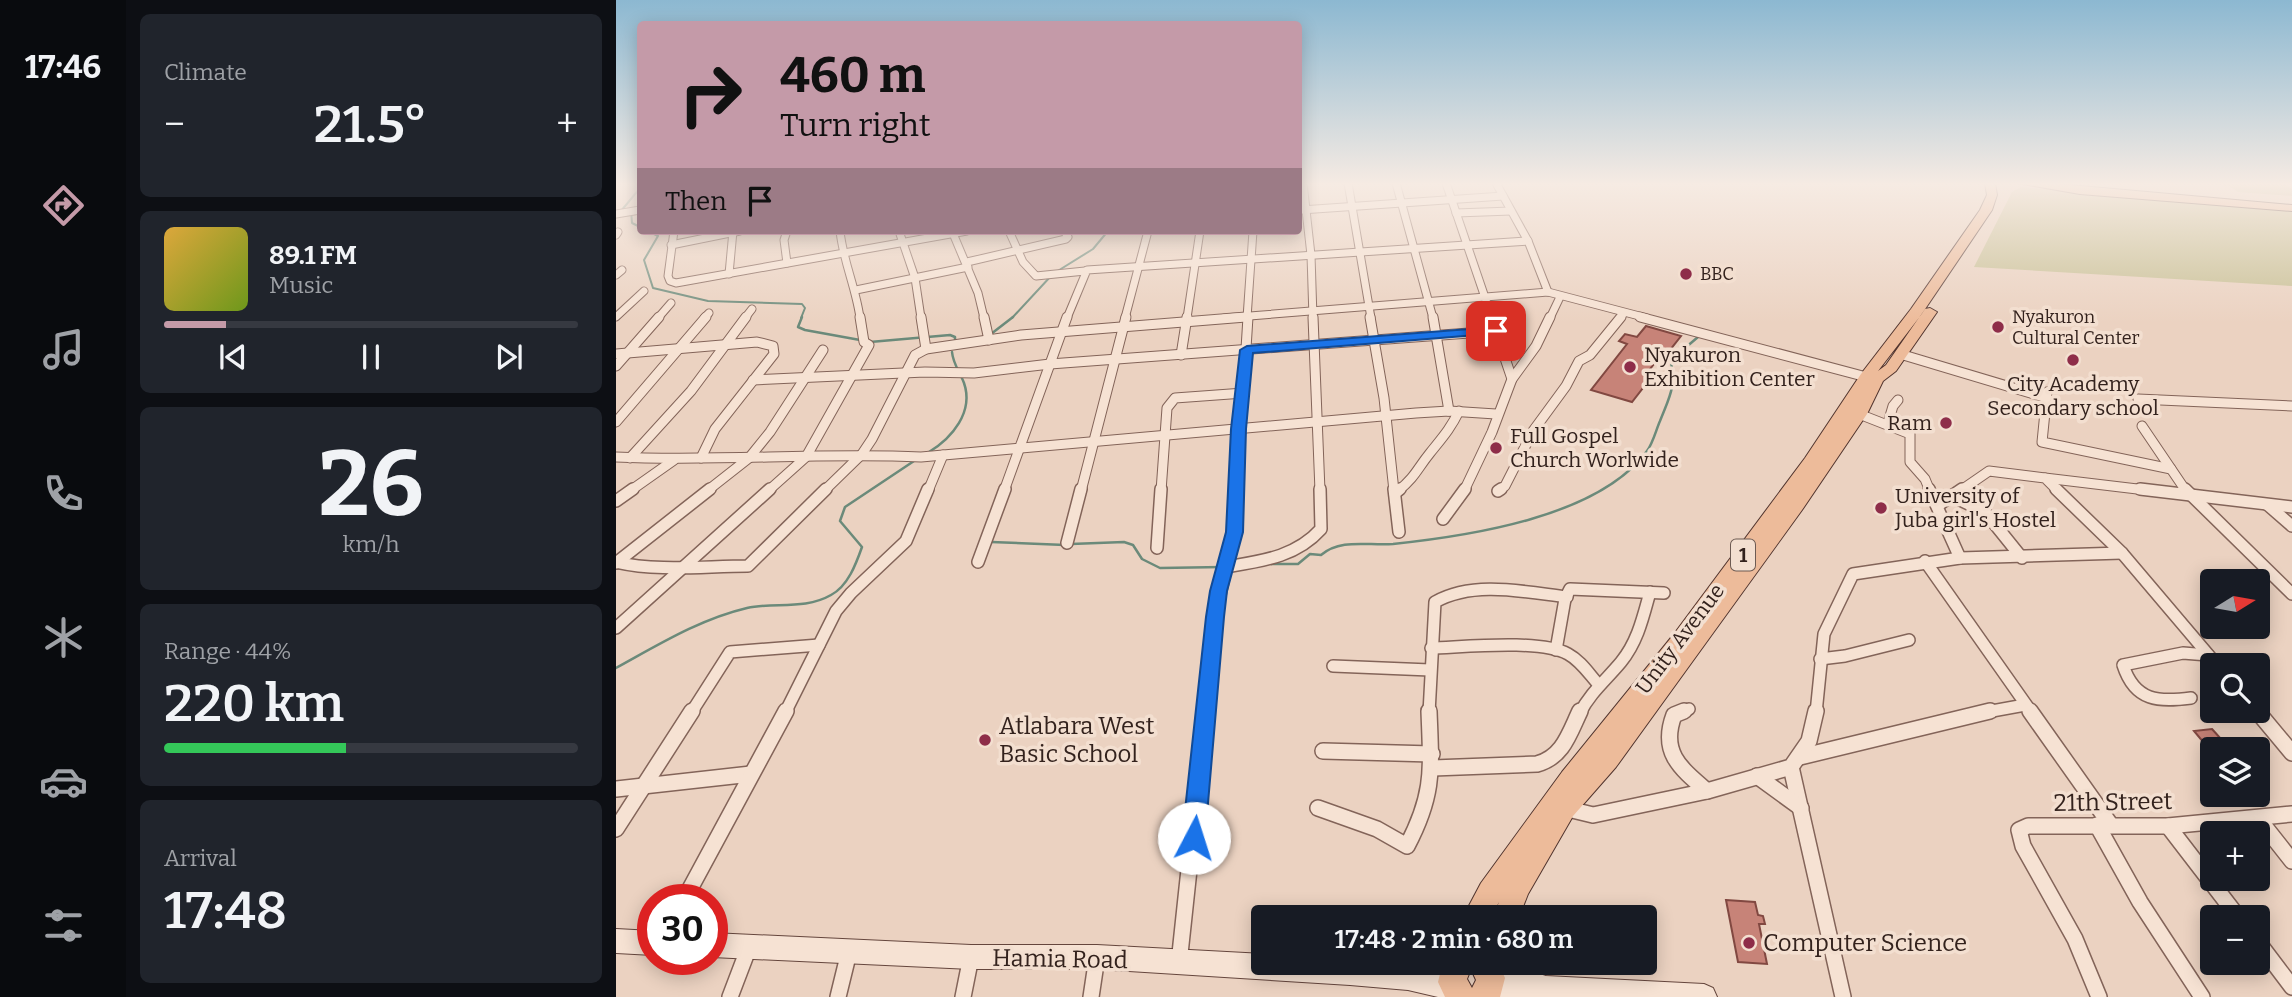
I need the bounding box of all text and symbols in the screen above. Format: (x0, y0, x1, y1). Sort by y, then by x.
text: 460 m (780, 46, 925, 105)
text: 17:46 (25, 48, 101, 86)
icon: right (665, 49, 756, 140)
text: Climate (164, 58, 247, 86)
text: 21.5° (314, 93, 427, 156)
text: − (164, 101, 185, 147)
text: + (556, 101, 578, 147)
text: Turn right (780, 106, 931, 144)
icon: directions (39, 181, 88, 230)
icon: arrive (741, 182, 779, 220)
text: Then (665, 186, 727, 217)
text: 89.1 FM (269, 240, 357, 271)
place label: BBC (1700, 263, 1734, 285)
marker: BBC (1678, 266, 1694, 282)
text: Music (269, 271, 333, 299)
pin (1466, 301, 1526, 361)
place label: Nyakuron Cultural Center (2012, 306, 2140, 349)
icon: arrive (1477, 312, 1515, 350)
marker: Nyakuron Cultural Center (1990, 319, 2006, 335)
icon: music (39, 325, 88, 374)
icon: previous (214, 338, 252, 376)
icon: pause (352, 338, 390, 376)
icon: next (490, 338, 528, 376)
place label: Nyakuron Exhibition Center (1644, 342, 1815, 392)
marker: City Academy Secondary school (2065, 352, 2081, 368)
marker: Nyakuron Exhibition Center (1622, 359, 1638, 375)
place label: City Academy Secondary school (1987, 371, 2159, 421)
place label: Ram (1887, 410, 1932, 436)
marker: Ram (1938, 415, 1954, 431)
place label: Full Gospel Church Worlwide (1510, 423, 1679, 473)
text: 26 (318, 430, 424, 539)
marker: Full Gospel Church Worlwide (1488, 440, 1504, 456)
icon: phone (39, 469, 88, 518)
place label: University of Juba girl's Hostel (1894, 483, 2056, 533)
marker: University of Juba girl's Hostel (1873, 500, 1889, 516)
text: km/h (343, 530, 399, 558)
road number: 1 (1731, 540, 1755, 570)
north arrow (2200, 569, 2270, 639)
map controls (2200, 569, 2270, 975)
street label: Unity Avenue (1630, 579, 1730, 699)
icon: climate (39, 613, 88, 662)
text: Range · 44% (164, 637, 292, 665)
button: search (2200, 653, 2270, 723)
text: 220 km (164, 672, 344, 735)
place label: Atlabara West Basic School (999, 712, 1155, 768)
marker: Atlabara West Basic School (977, 732, 993, 748)
button: layers (2200, 737, 2270, 807)
icon: car (39, 757, 88, 806)
street label: 21th Street (2053, 787, 2173, 817)
position arrow (1157, 801, 1231, 875)
button: + (2200, 821, 2270, 891)
text: Arrival (164, 844, 237, 872)
text: 17:48 (164, 879, 287, 942)
speed limit sign: 30 (637, 884, 728, 975)
icon: filters (39, 901, 88, 950)
button: − (2200, 905, 2270, 975)
text: 17:48 · 2 min · 680 m (1335, 924, 1573, 955)
place label: Computer Science (1763, 929, 1967, 957)
marker: Computer Science (1741, 935, 1757, 951)
street label: Hamia Road (992, 944, 1128, 974)

